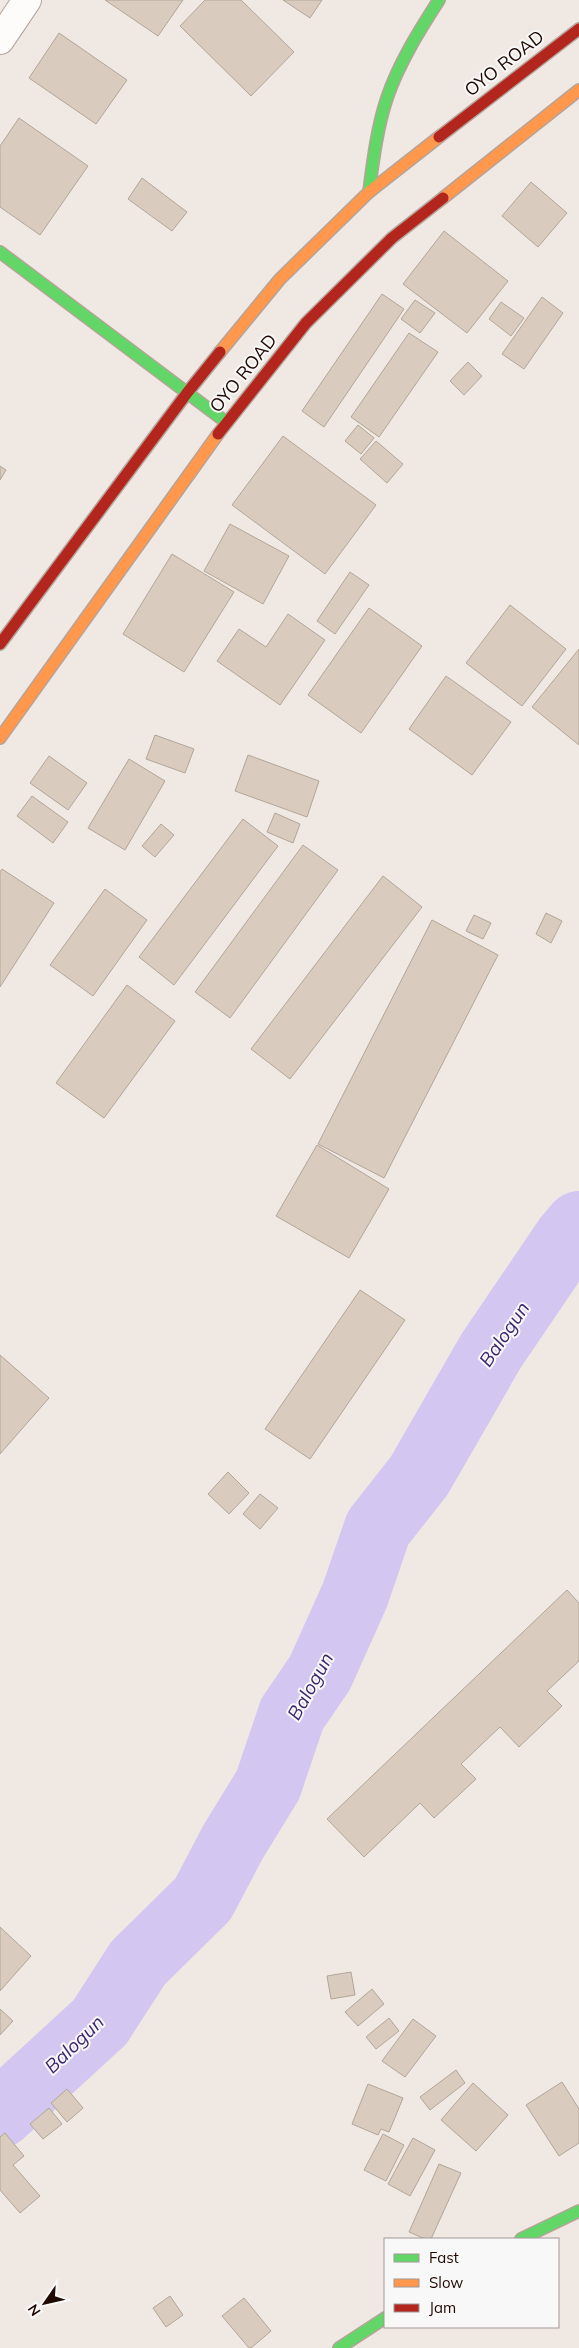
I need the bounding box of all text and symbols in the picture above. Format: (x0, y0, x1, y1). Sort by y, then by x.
street label: OYO ROAD (460, 25, 548, 101)
street label: OYO ROAD (204, 329, 282, 417)
water label: Balogun (474, 1297, 534, 1371)
water label: Balogun (282, 1648, 338, 1724)
water label: Balogun (39, 2010, 109, 2078)
legend (384, 2238, 559, 2328)
text: Fast (429, 2248, 459, 2267)
text: Slow (429, 2273, 463, 2292)
north arrow (20, 2278, 70, 2328)
text: Jam (429, 2298, 456, 2317)
text: N (24, 2301, 45, 2320)

